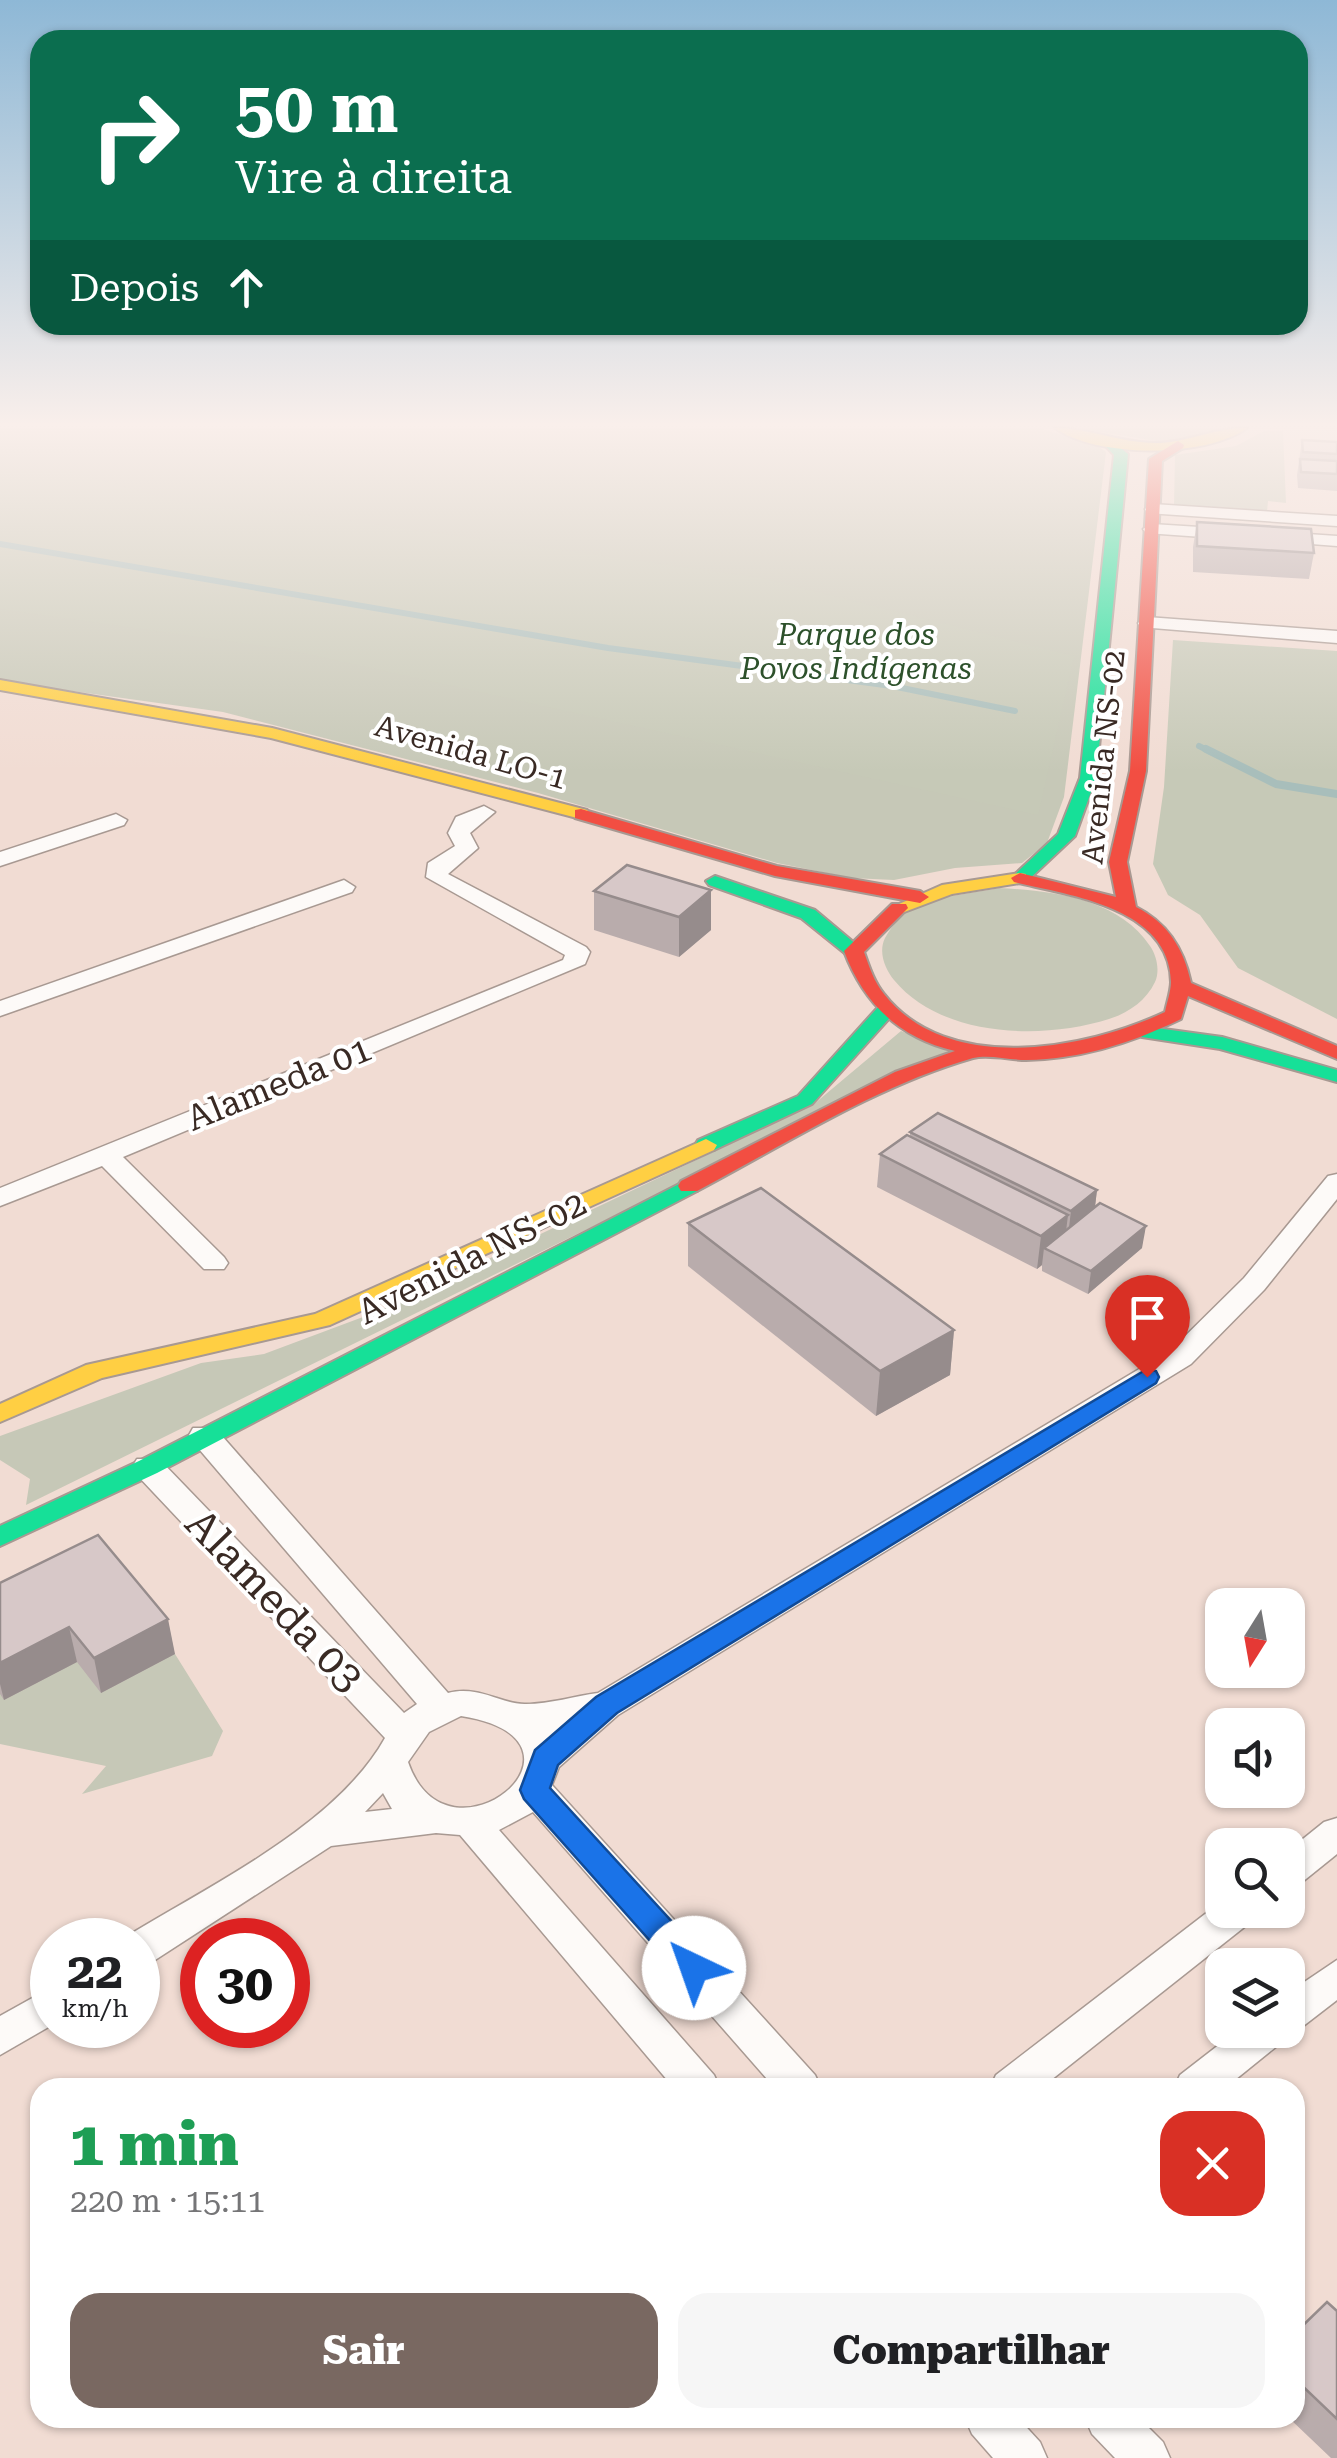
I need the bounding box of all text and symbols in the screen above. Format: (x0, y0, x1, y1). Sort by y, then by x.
text: 50 m (235, 67, 399, 149)
icon: right (70, 70, 200, 200)
text: Vire à direita (235, 151, 512, 204)
icon: ahead (219, 260, 274, 315)
text: Depois (70, 266, 199, 310)
park label: Parque dos Povos Indígenas (739, 617, 972, 686)
street label: Avenida NS-02 (1074, 648, 1132, 866)
street label: Avenida LO-1 (371, 708, 571, 796)
street label: Alameda 01 (181, 1028, 377, 1140)
street label: Avenida NS-02 (351, 1183, 593, 1333)
pin (1105, 1275, 1190, 1378)
icon: arrive (1120, 1290, 1175, 1345)
street label: Alameda 03 (176, 1499, 374, 1701)
north arrow (1205, 1588, 1305, 1688)
map controls (1205, 1588, 1305, 2048)
button: sound (1205, 1708, 1305, 1808)
button: search (1205, 1828, 1305, 1928)
position arrow (642, 1916, 746, 2020)
speed limit sign: 30 (180, 1918, 310, 2048)
text: 22 (67, 1942, 123, 2000)
button: layers (1205, 1948, 1305, 2048)
text: km/h (62, 1994, 128, 2023)
text: 1 min (70, 2109, 239, 2180)
button: close (1160, 2111, 1265, 2216)
text: 220 m · 15:11 (70, 2182, 265, 2220)
button: Sair (70, 2293, 658, 2408)
button: Compartilhar (678, 2293, 1265, 2408)

